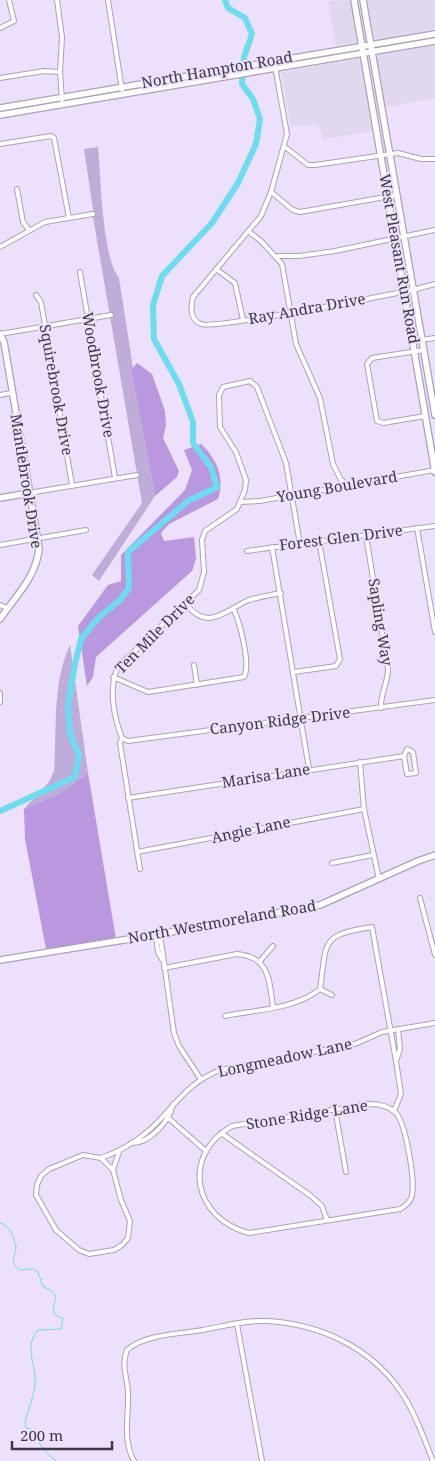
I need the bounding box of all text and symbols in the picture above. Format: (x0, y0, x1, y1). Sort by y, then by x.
street label: North Hampton Road (140, 46, 294, 92)
street label: West Pleasant Run Road (375, 172, 425, 345)
street label: Ray Andra Drive (247, 288, 367, 328)
street label: Woodbrook Drive (78, 311, 120, 439)
street label: Squirebrook Drive (36, 323, 78, 457)
street label: Mantlebrook Drive (6, 412, 47, 550)
street label: Young Boulevard (274, 466, 399, 507)
street label: Forest Glen Drive (278, 520, 404, 555)
street label: Sapling Way (364, 577, 398, 667)
street label: Ten Mile Drive (110, 589, 198, 677)
street label: Canyon Ridge Drive (209, 701, 351, 739)
street label: Marisa Lane (220, 758, 311, 792)
street label: Angie Lane (209, 811, 292, 847)
street label: North Westmoreland Road (126, 895, 317, 947)
street label: Longmeadow Lane (216, 1033, 354, 1081)
street label: Stone Ridge Lane (245, 1095, 369, 1134)
scale bar (12, 1418, 112, 1450)
text: 200 m (20, 1425, 63, 1445)

